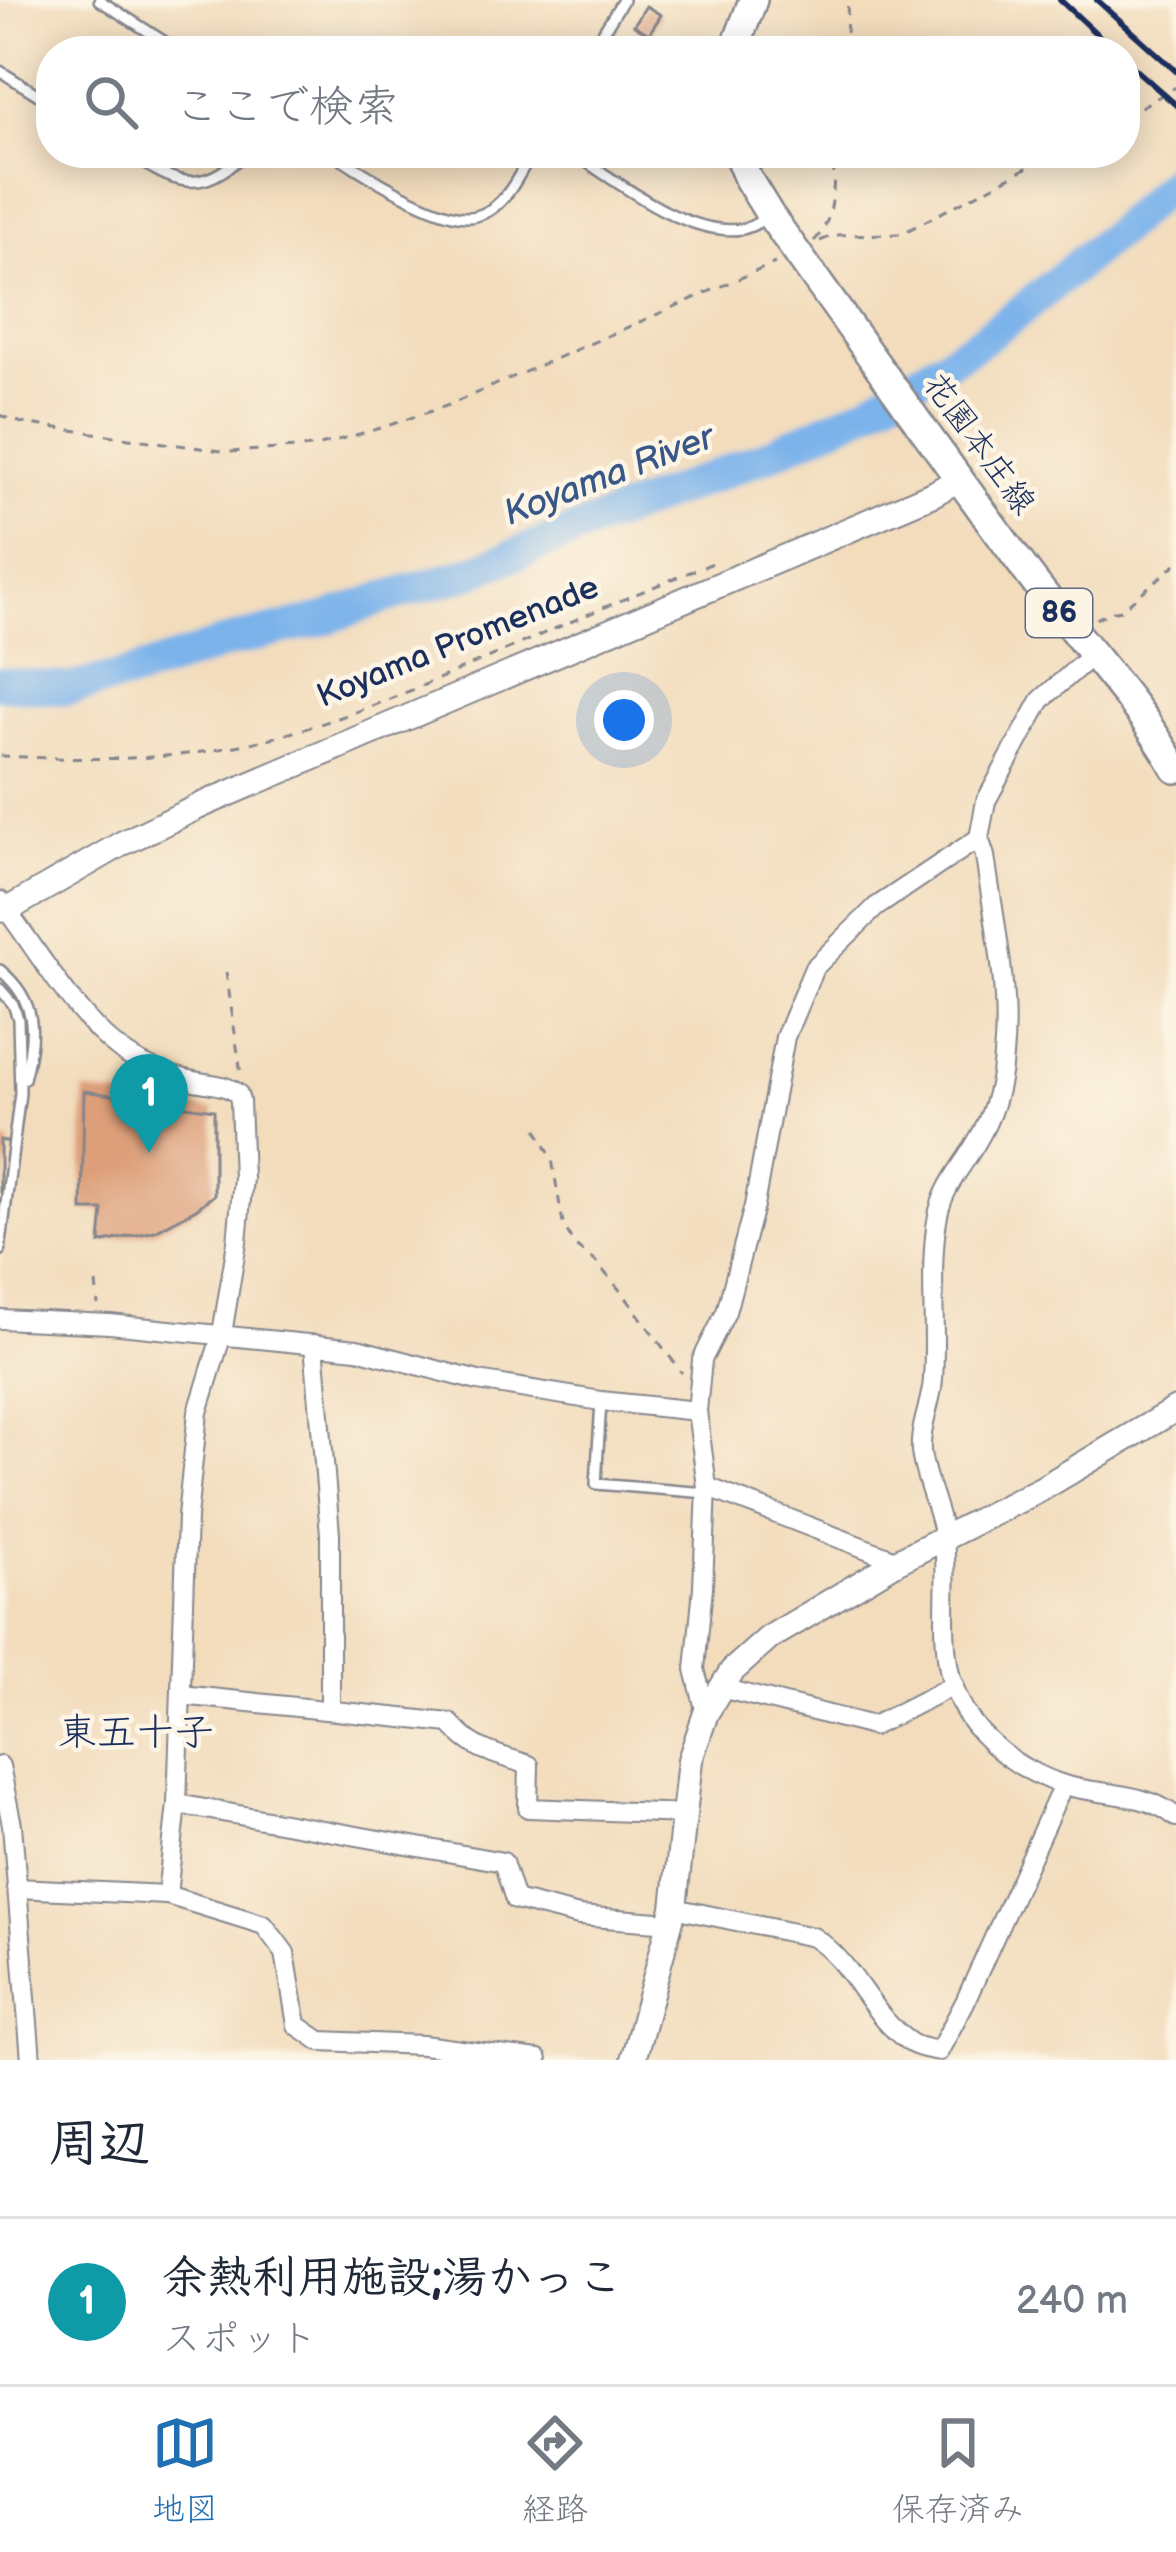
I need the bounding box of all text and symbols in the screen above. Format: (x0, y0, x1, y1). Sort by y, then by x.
search box (36, 36, 1140, 168)
icon: search (78, 69, 144, 135)
text: ここで検索 (174, 80, 399, 135)
street label: 花園本庄線 (914, 366, 1044, 522)
water label: Koyama River (498, 415, 723, 536)
street label: Koyama Promenade (311, 567, 605, 717)
road number: 86 (1026, 589, 1092, 637)
your location (594, 690, 654, 750)
pin: 1 (110, 1054, 188, 1153)
district label: 東五十子 (58, 1710, 214, 1757)
text: 周辺 (48, 2114, 150, 2175)
text: 余熱利用施設;湯かっこ (162, 2251, 622, 2306)
text: 1 (79, 2278, 95, 2325)
text: 240 m (1016, 2278, 1128, 2325)
text: スポット (162, 2316, 318, 2363)
tab: 地図 (152, 2410, 218, 2530)
tab: 経路 (522, 2410, 588, 2530)
tab: 保存済み (892, 2410, 1024, 2530)

